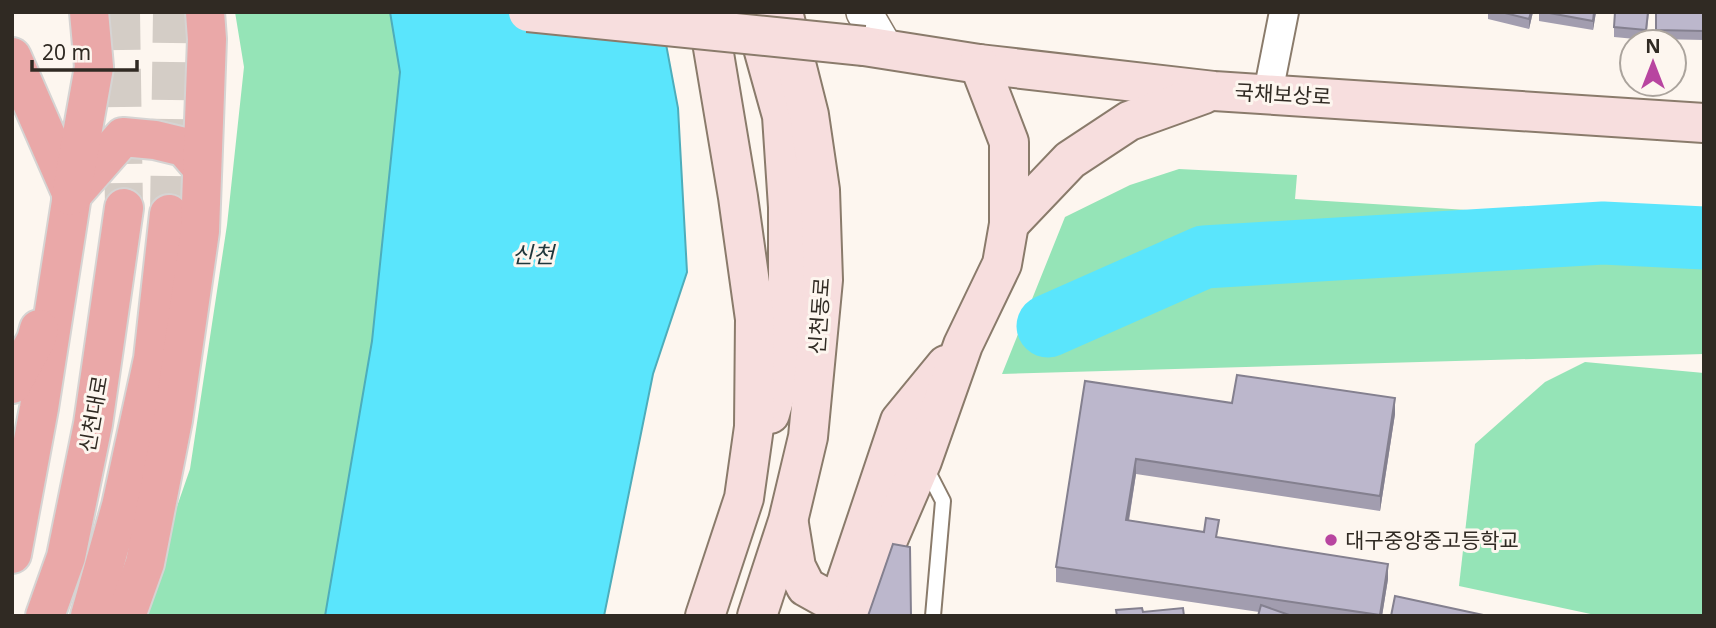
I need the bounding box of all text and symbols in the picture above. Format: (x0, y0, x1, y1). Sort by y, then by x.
scale bar (32, 28, 136, 72)
north arrow (1618, 28, 1688, 98)
text: N (1645, 33, 1661, 59)
text: 20 m (42, 38, 91, 66)
street label: 국채보상로 (1234, 77, 1332, 111)
water label: 신천 (512, 238, 557, 270)
street label: 신천동로 (802, 276, 836, 356)
street label: 신천대로 (73, 374, 113, 454)
place label: 대구중앙중고등학교 (1345, 526, 1519, 554)
marker: 대구중앙중고등학교 (1323, 532, 1339, 548)

